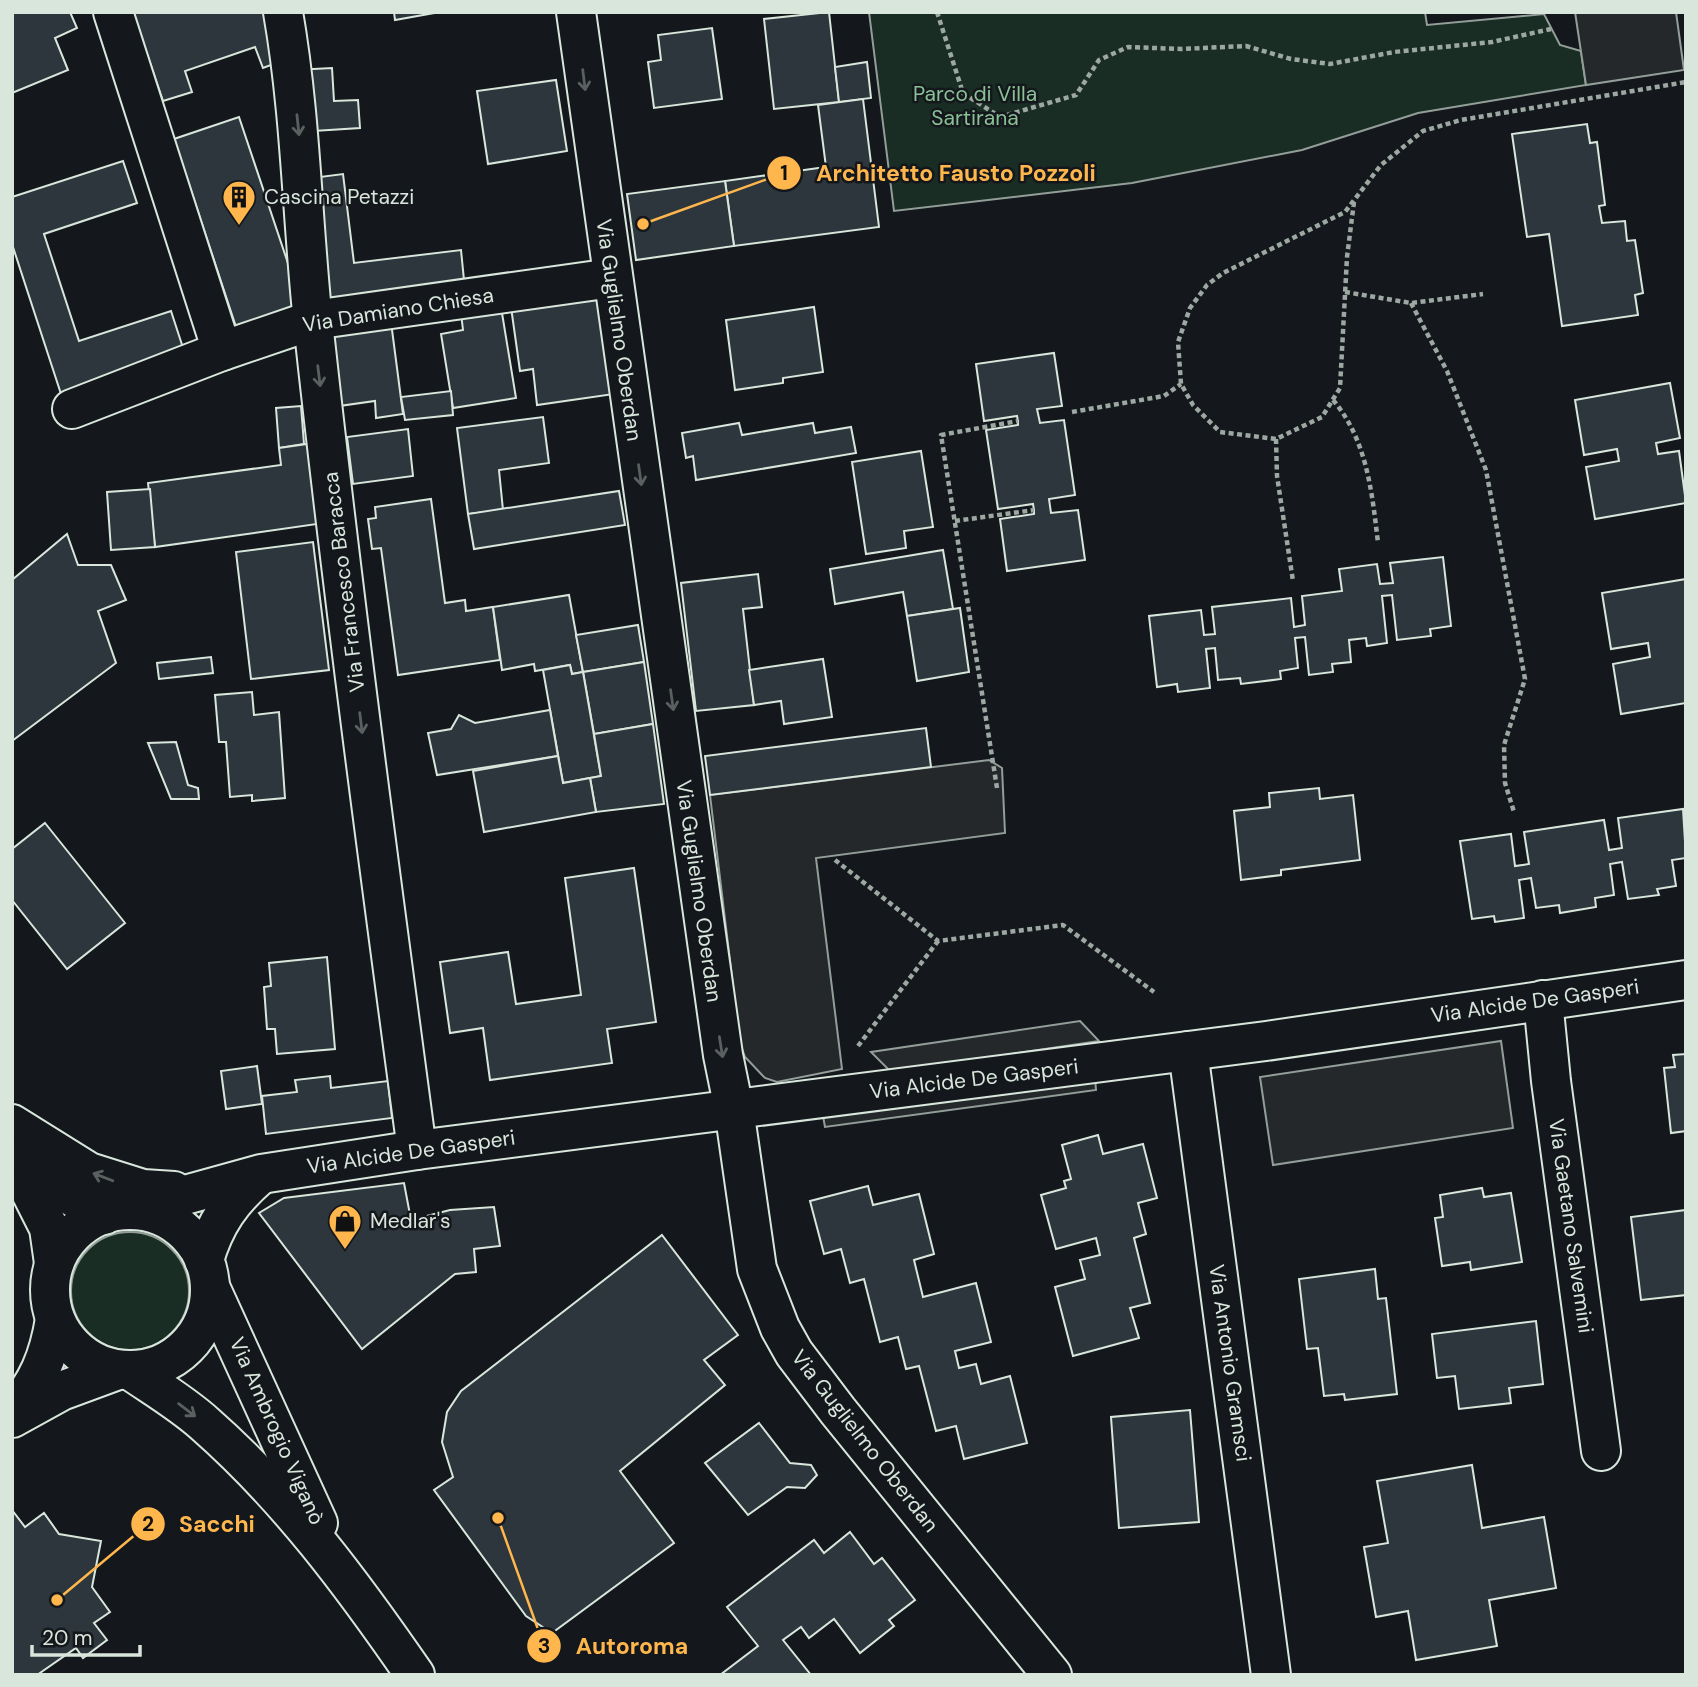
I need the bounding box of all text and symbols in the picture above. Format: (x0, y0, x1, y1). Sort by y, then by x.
one-way arrow (578, 68, 591, 91)
park label: Parco di Villa Sartirana (913, 80, 1037, 132)
one-way arrow (291, 113, 304, 135)
callout: Architetto Fausto Pozzoli (767, 151, 1109, 195)
text: Architetto Fausto Pozzoli (816, 158, 1096, 188)
text: 1 (780, 159, 788, 187)
building icon: Cascina Petazzi (220, 178, 258, 227)
place label: Cascina Petazzi (264, 183, 414, 211)
street label: Via Guglielmo Oberdan (590, 217, 648, 443)
street label: Via Damiano Chiesa (300, 281, 496, 339)
one-way arrow (313, 364, 326, 386)
one-way arrow (634, 463, 647, 486)
street label: Via Francesco Baracca (317, 470, 371, 694)
one-way arrow (666, 688, 679, 711)
one-way arrow (355, 711, 368, 734)
street label: Via Guglielmo Oberdan (670, 778, 728, 1004)
street label: Via Alcide De Gasperi (1429, 973, 1641, 1029)
one-way arrow (715, 1035, 728, 1058)
street label: Via Alcide De Gasperi (868, 1052, 1080, 1106)
street label: Via Gaetano Salvemini (1542, 1117, 1600, 1335)
street label: Via Alcide De Gasperi (305, 1124, 517, 1180)
one-way arrow (92, 1170, 114, 1183)
shop icon: Medlar's (326, 1202, 364, 1251)
place label: Medlar's (370, 1207, 451, 1235)
street label: Via Antonio Gramsci (1202, 1262, 1258, 1464)
street label: Via Ambrogio Viganò (223, 1333, 331, 1529)
street label: Via Guglielmo Oberdan (785, 1344, 945, 1538)
one-way arrow (177, 1403, 196, 1417)
callout: Sacchi (130, 1502, 269, 1546)
text: Sacchi (179, 1509, 255, 1539)
text: 2 (142, 1510, 154, 1538)
scale bar (32, 1614, 140, 1658)
text: 20 m (42, 1624, 93, 1652)
callout: Autoroma (527, 1624, 702, 1668)
text: Autoroma (576, 1631, 688, 1661)
text: 3 (538, 1632, 550, 1660)

